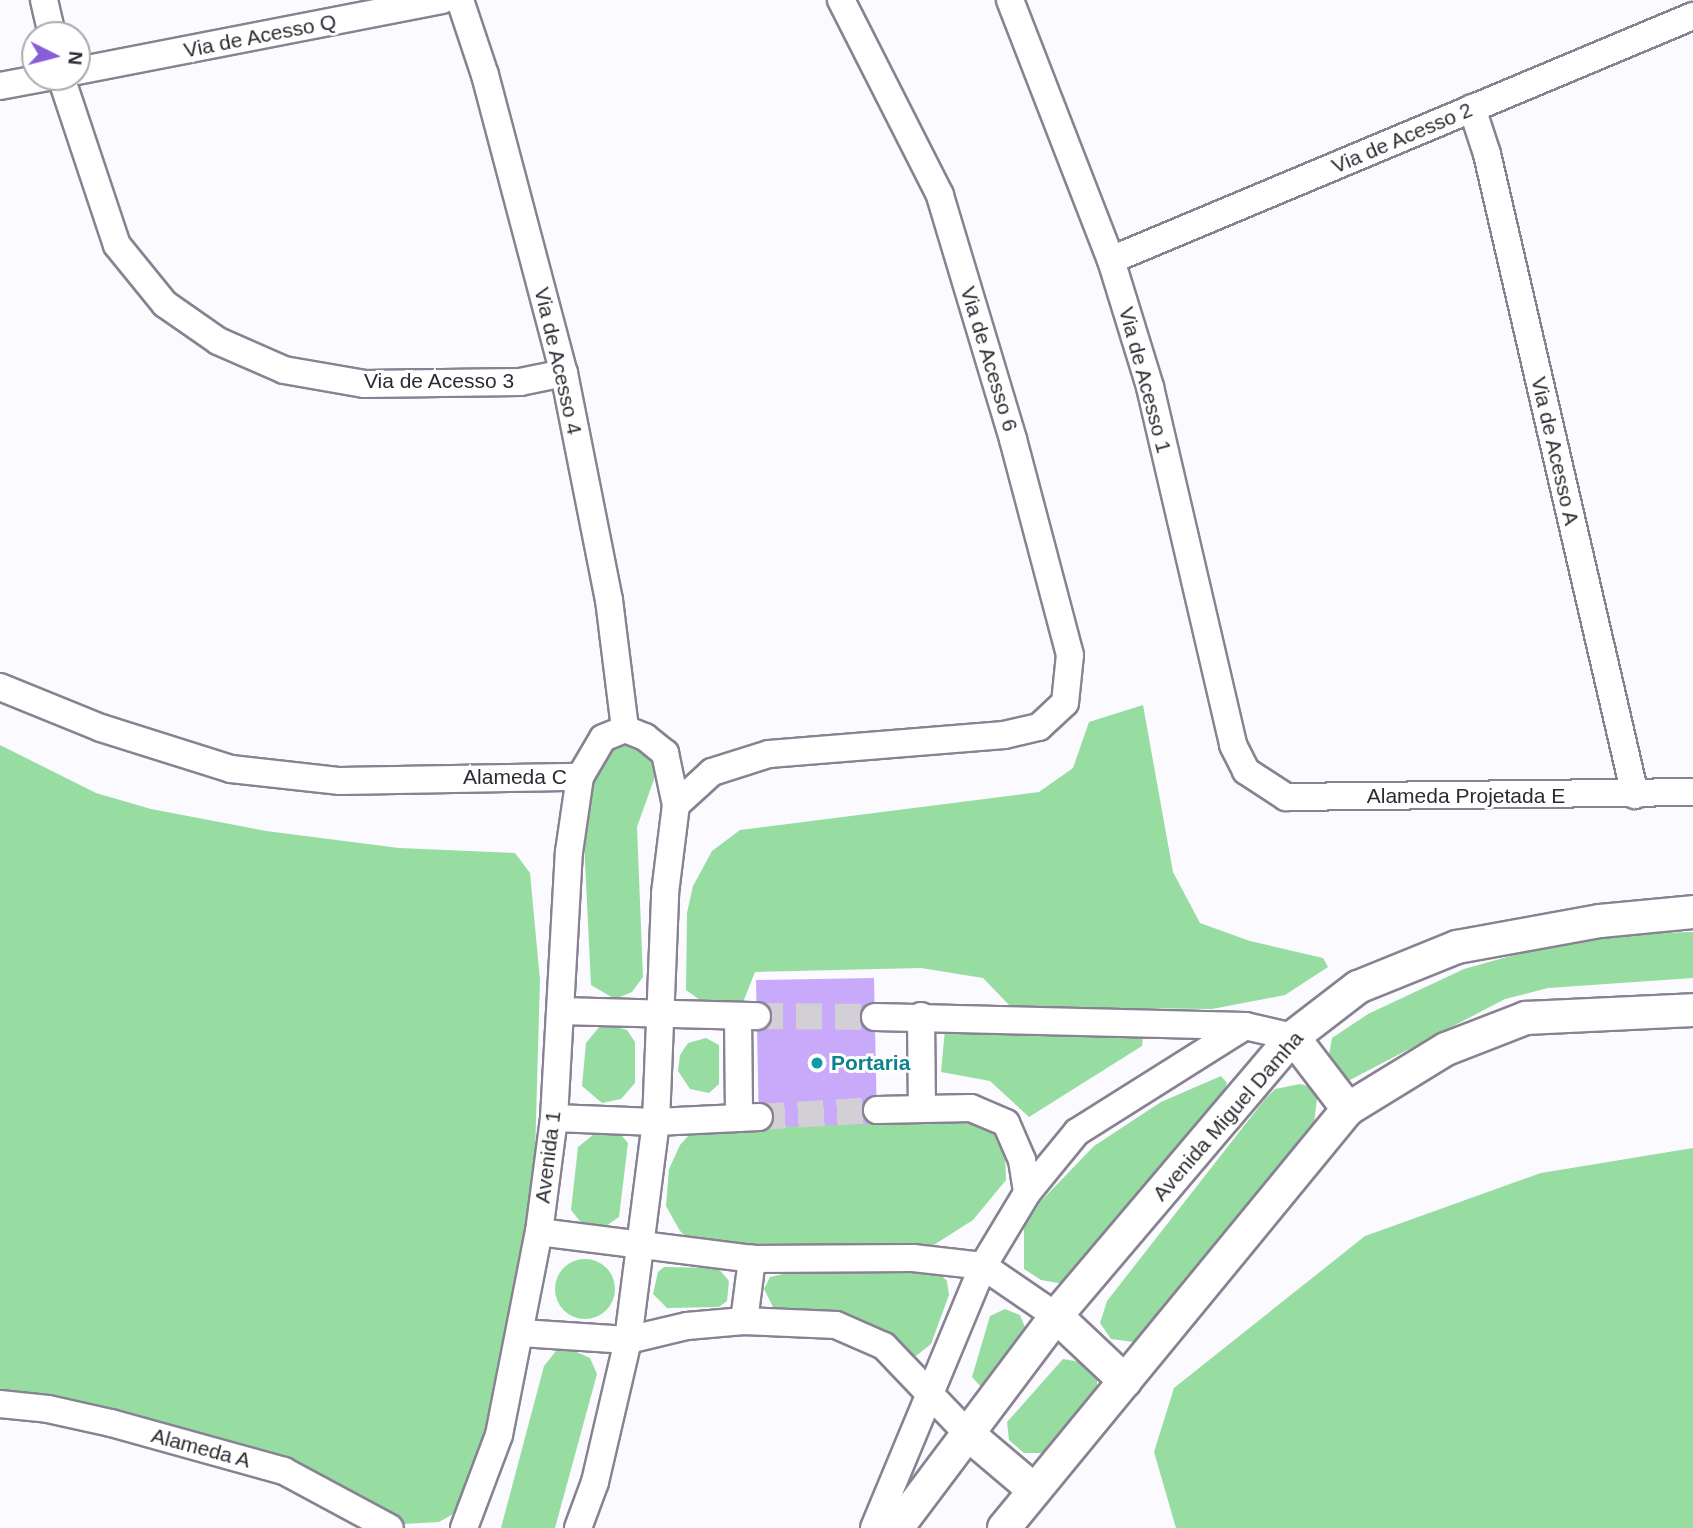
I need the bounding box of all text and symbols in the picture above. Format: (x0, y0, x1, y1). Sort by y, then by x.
street label: Via de Acesso Q (181, 9, 339, 63)
north arrow (21, 21, 91, 91)
text: N (64, 50, 87, 66)
street label: Via de Acesso 2 (1327, 97, 1477, 179)
street label: Via de Acesso 6 (955, 283, 1023, 435)
street label: Via de Acesso 4 (529, 284, 587, 438)
street label: Via de Acesso 1 (1113, 304, 1177, 456)
street label: Via de Acesso 3 (363, 368, 515, 394)
street label: Via de Acesso A (1525, 373, 1585, 529)
street label: Alameda C (463, 764, 567, 790)
street label: Alameda Projetada E (1367, 783, 1565, 809)
street label: Avenida Miguel Damha (1147, 1026, 1309, 1206)
place label: Portaria (831, 1050, 910, 1076)
marker: Portaria (809, 1055, 825, 1071)
street label: Avenida 1 (530, 1109, 566, 1205)
street label: Alameda A (148, 1423, 254, 1473)

